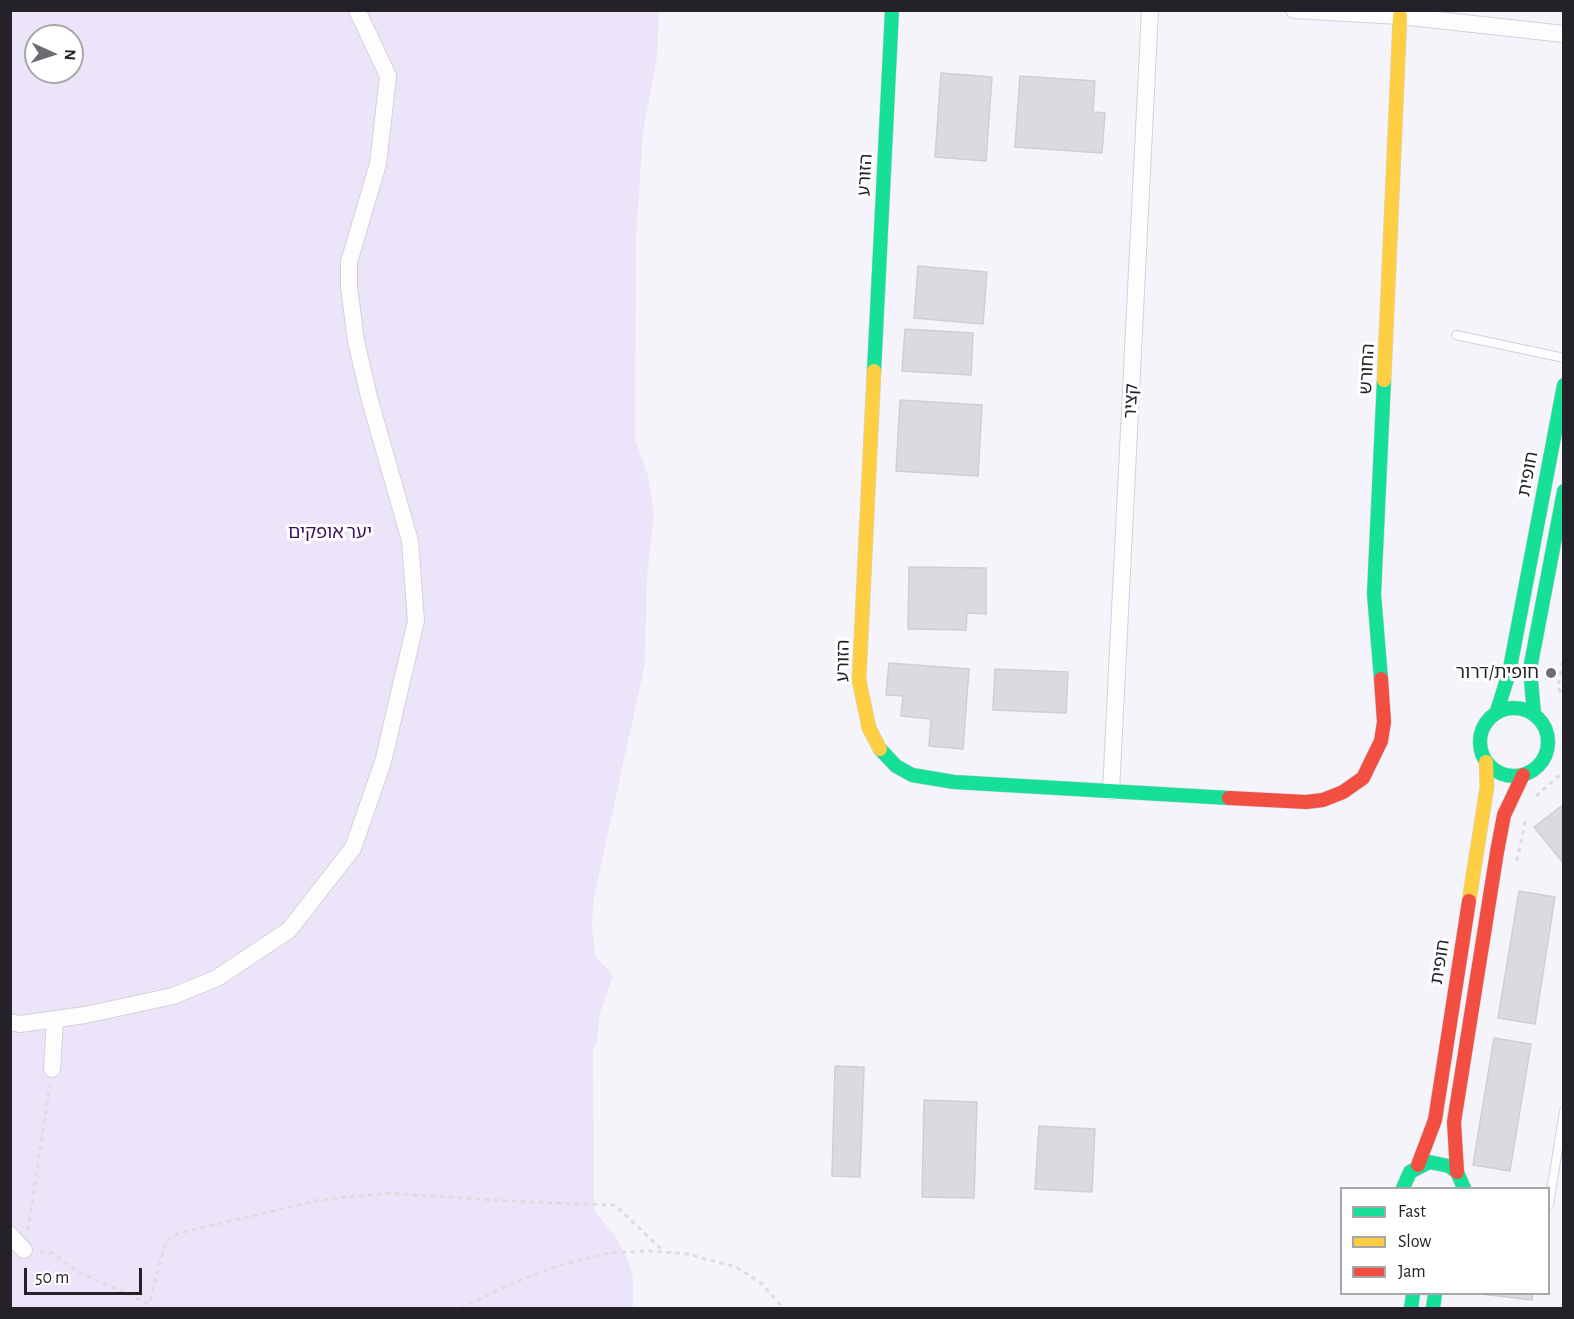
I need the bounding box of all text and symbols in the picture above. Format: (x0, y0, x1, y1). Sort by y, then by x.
north arrow (24, 24, 84, 84)
text: N (62, 49, 78, 61)
street label: הזורע (853, 153, 877, 197)
street label: החורש (1355, 343, 1379, 395)
street label: קציר (1119, 383, 1143, 419)
street label: חופית (1513, 450, 1543, 498)
park label: יער אופקים (288, 522, 372, 544)
street label: הזורע (832, 640, 854, 682)
place label: חופית/דרור (1456, 662, 1539, 684)
marker: חופית/דרור (1544, 666, 1558, 680)
street label: חופית (1426, 938, 1454, 986)
legend (1340, 1187, 1550, 1295)
text: Fast (1398, 1203, 1426, 1221)
text: Slow (1398, 1233, 1431, 1251)
scale bar (27, 1256, 146, 1294)
text: Jam (1398, 1263, 1426, 1281)
text: 50 m (35, 1269, 69, 1287)

